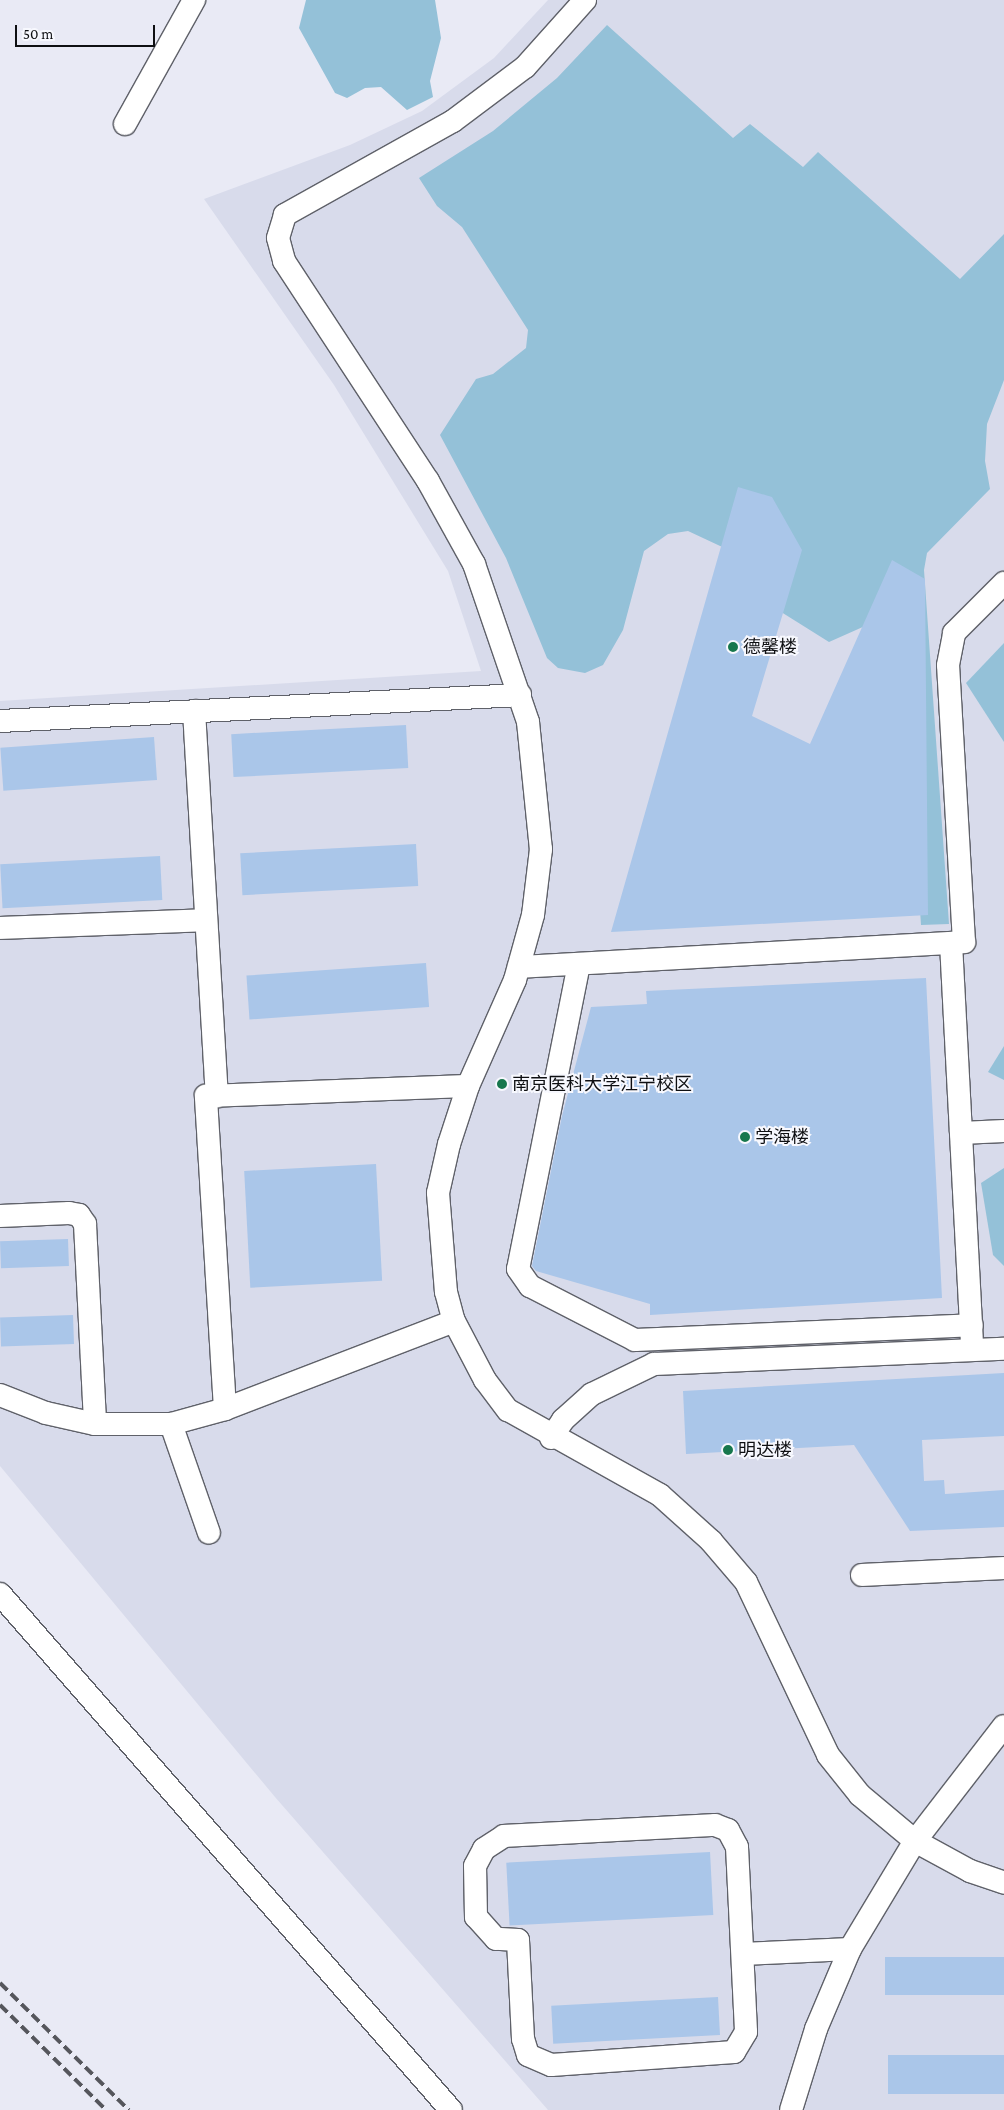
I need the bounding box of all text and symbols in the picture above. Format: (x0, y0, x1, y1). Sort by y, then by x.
scale bar (18, 15, 158, 47)
text: 50 m (23, 26, 53, 42)
place label: 德馨楼 (743, 636, 797, 658)
marker: 德馨楼 (727, 641, 739, 653)
place label: 南京医科大学江宁校区 (512, 1073, 692, 1095)
marker: 南京医科大学江宁校区 (496, 1078, 508, 1090)
place label: 学海楼 (755, 1126, 809, 1148)
marker: 学海楼 (739, 1131, 751, 1143)
place label: 明达楼 (738, 1439, 792, 1461)
marker: 明达楼 (722, 1444, 734, 1456)

